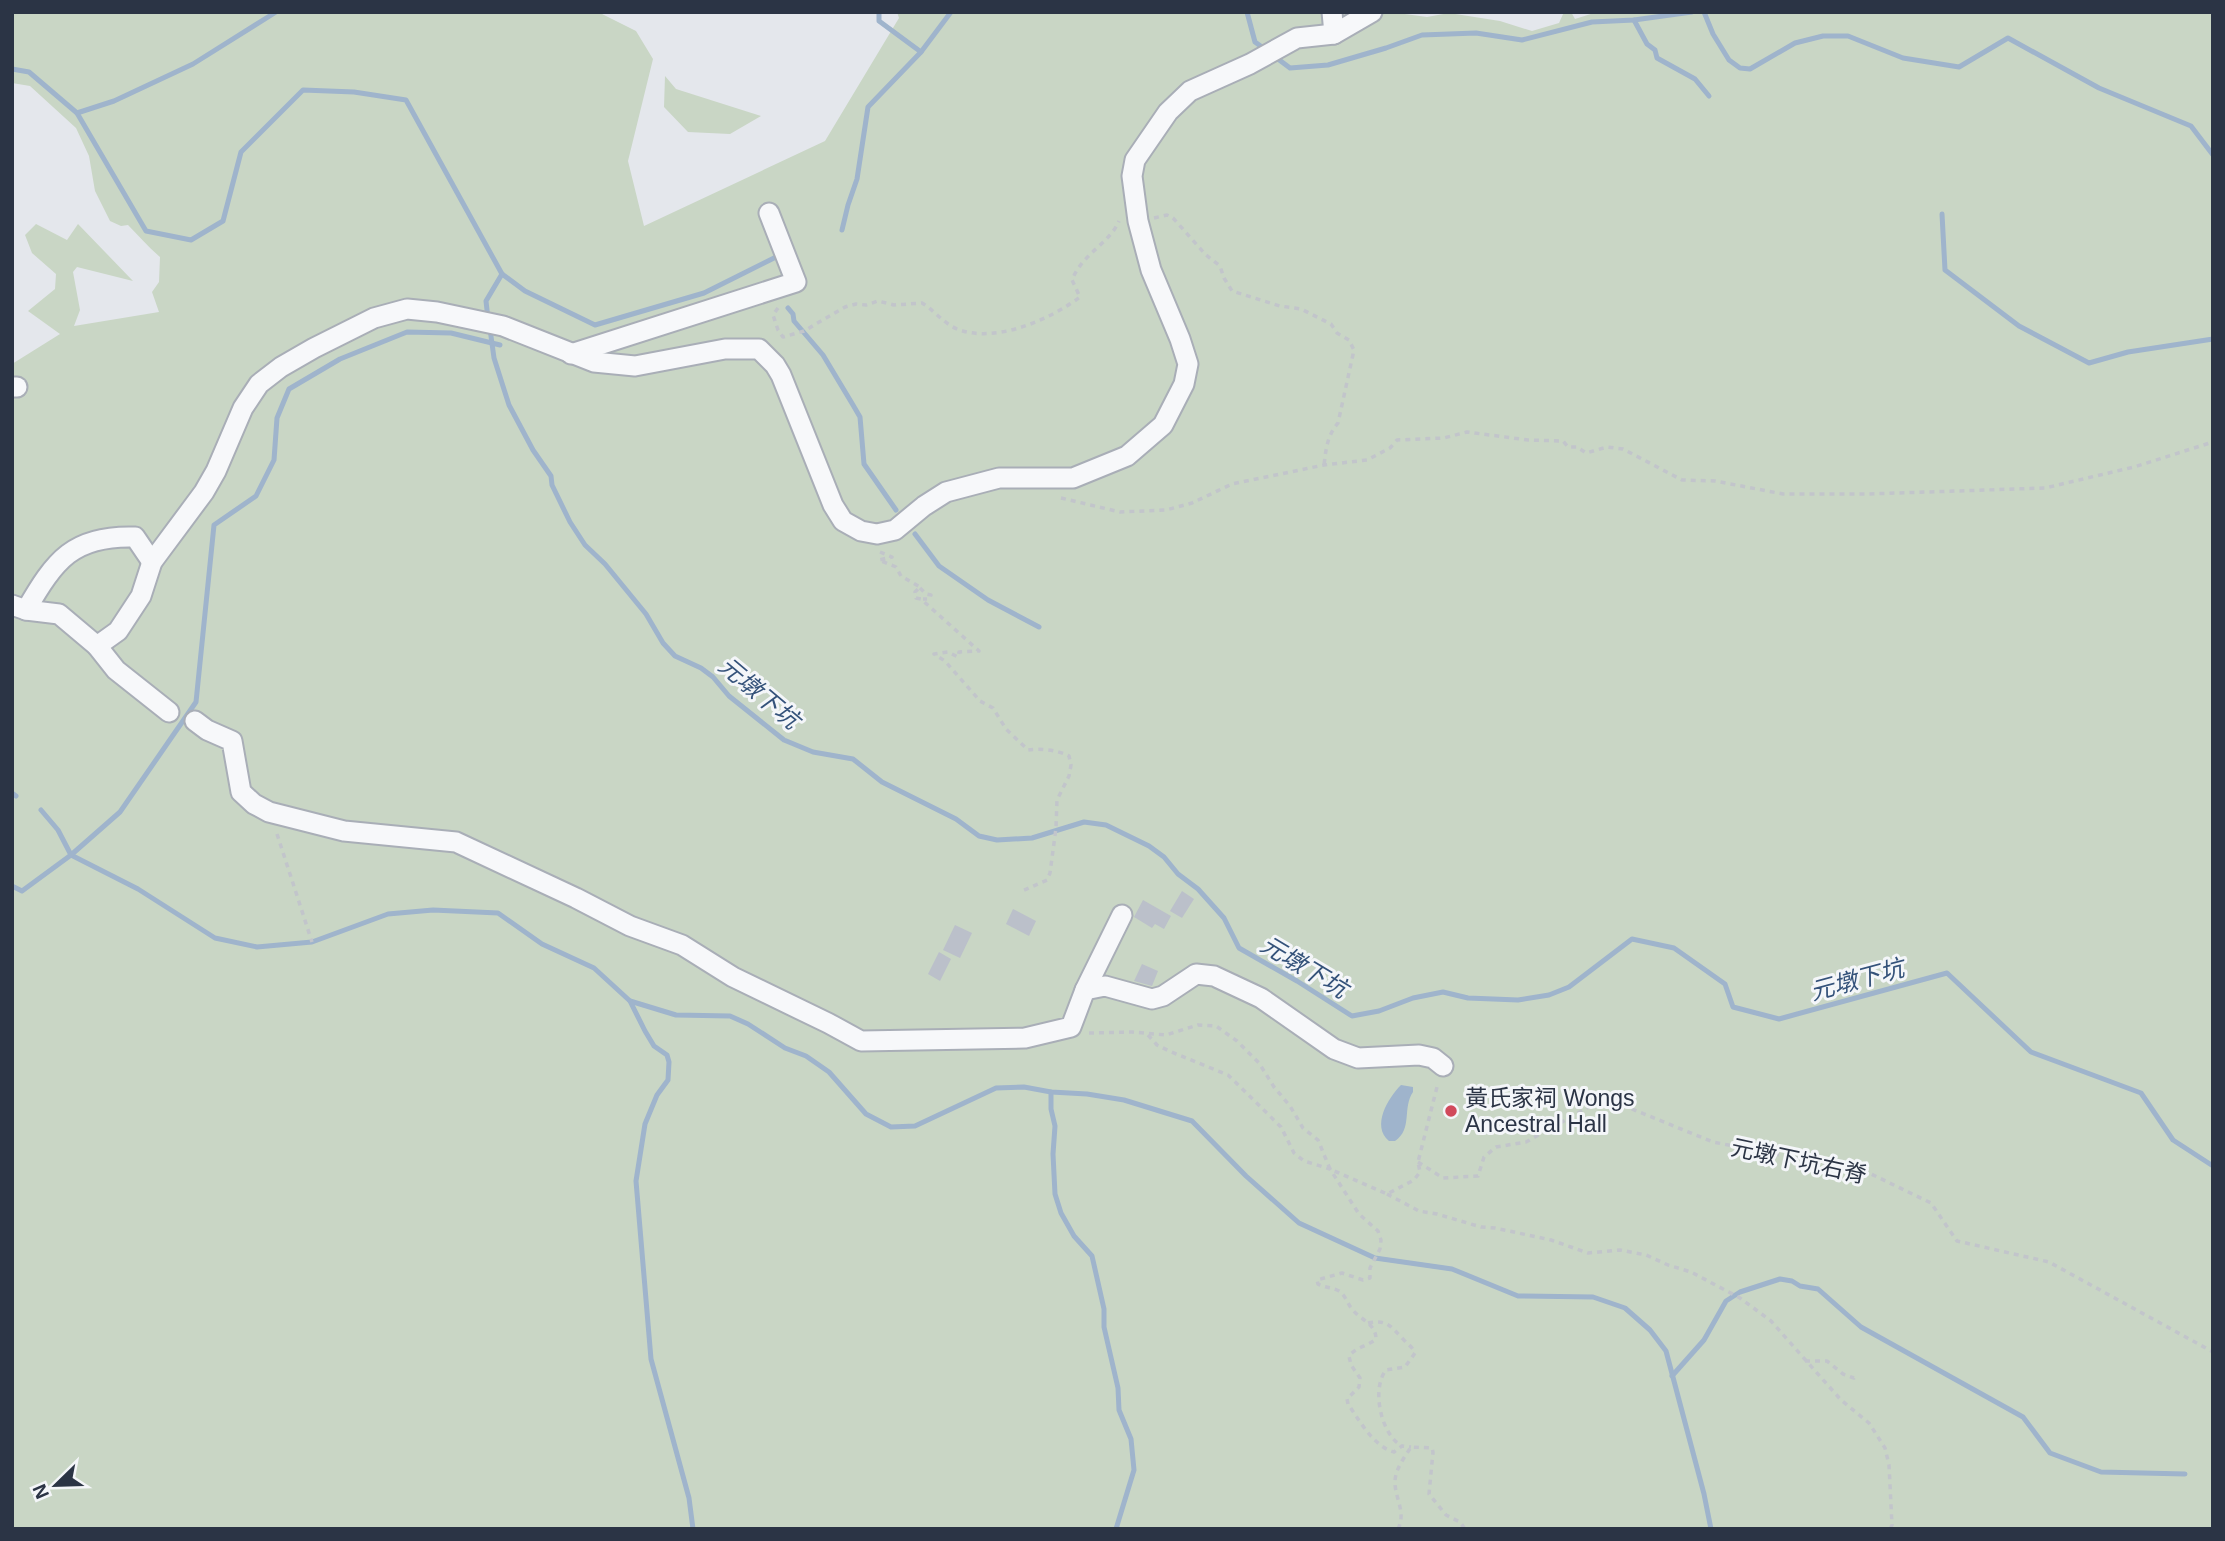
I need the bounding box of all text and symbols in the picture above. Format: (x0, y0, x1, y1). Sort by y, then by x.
water label: 元墩下坑 (714, 651, 807, 736)
water label: 元墩下坑 (1256, 930, 1355, 1004)
water label: 元墩下坑 (1807, 953, 1910, 1005)
place label: 黃氏家祠 Wongs Ancestral Hall (1465, 1085, 1635, 1137)
marker: 黃氏家祠 Wongs Ancestral Hall (1443, 1103, 1459, 1119)
street label: 元墩下坑右脊 (1729, 1134, 1869, 1188)
north arrow (21, 1450, 91, 1520)
text: N (28, 1481, 53, 1502)

